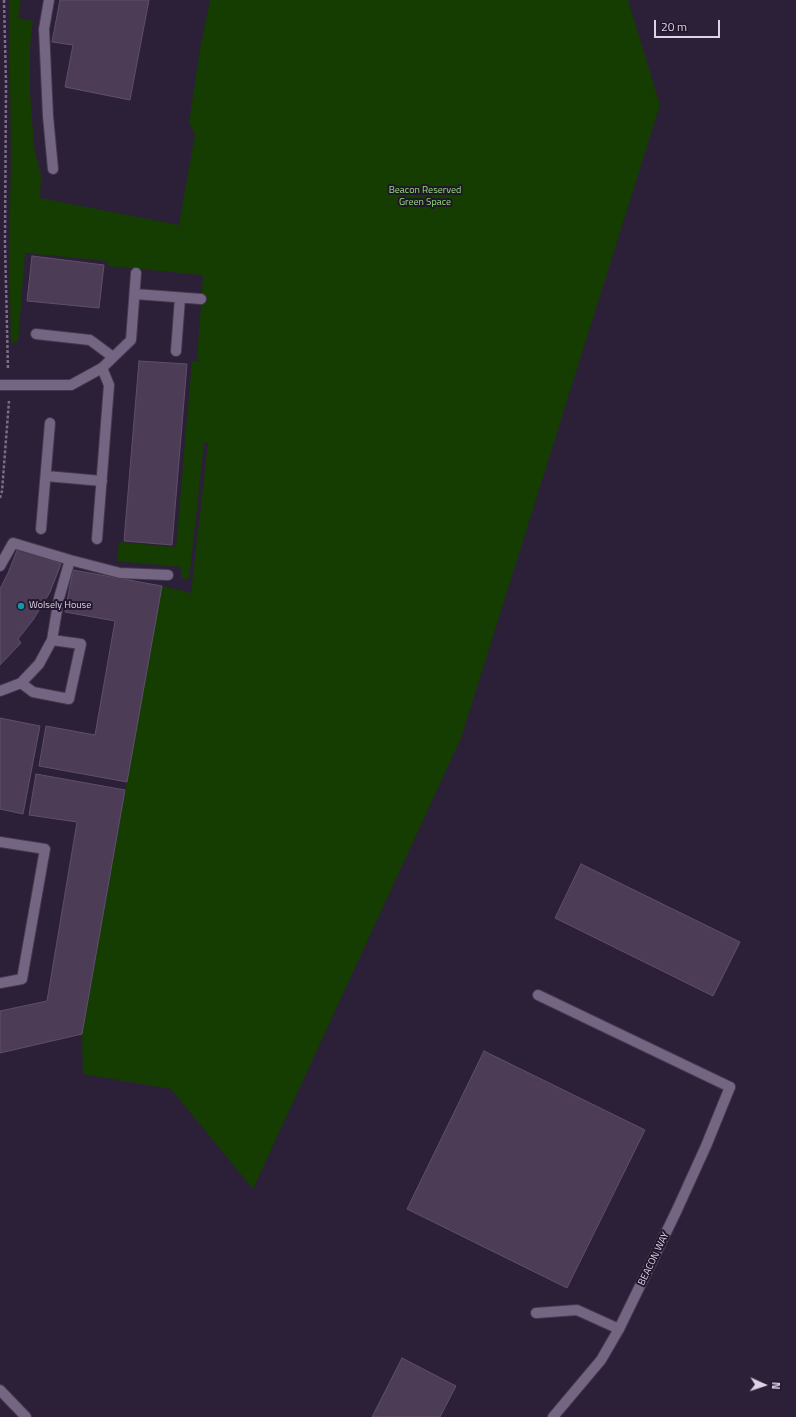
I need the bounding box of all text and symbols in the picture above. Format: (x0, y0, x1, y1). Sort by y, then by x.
scale bar (656, 12, 722, 38)
text: 20 m (661, 17, 687, 36)
park label: Beacon Reserved Green Space (389, 185, 461, 208)
place label: Wolsely House (29, 600, 91, 612)
marker: Wolsely House (16, 601, 26, 611)
street label: BEACON WAY (636, 1230, 672, 1288)
north arrow (744, 1365, 784, 1405)
text: N (768, 1381, 784, 1390)

